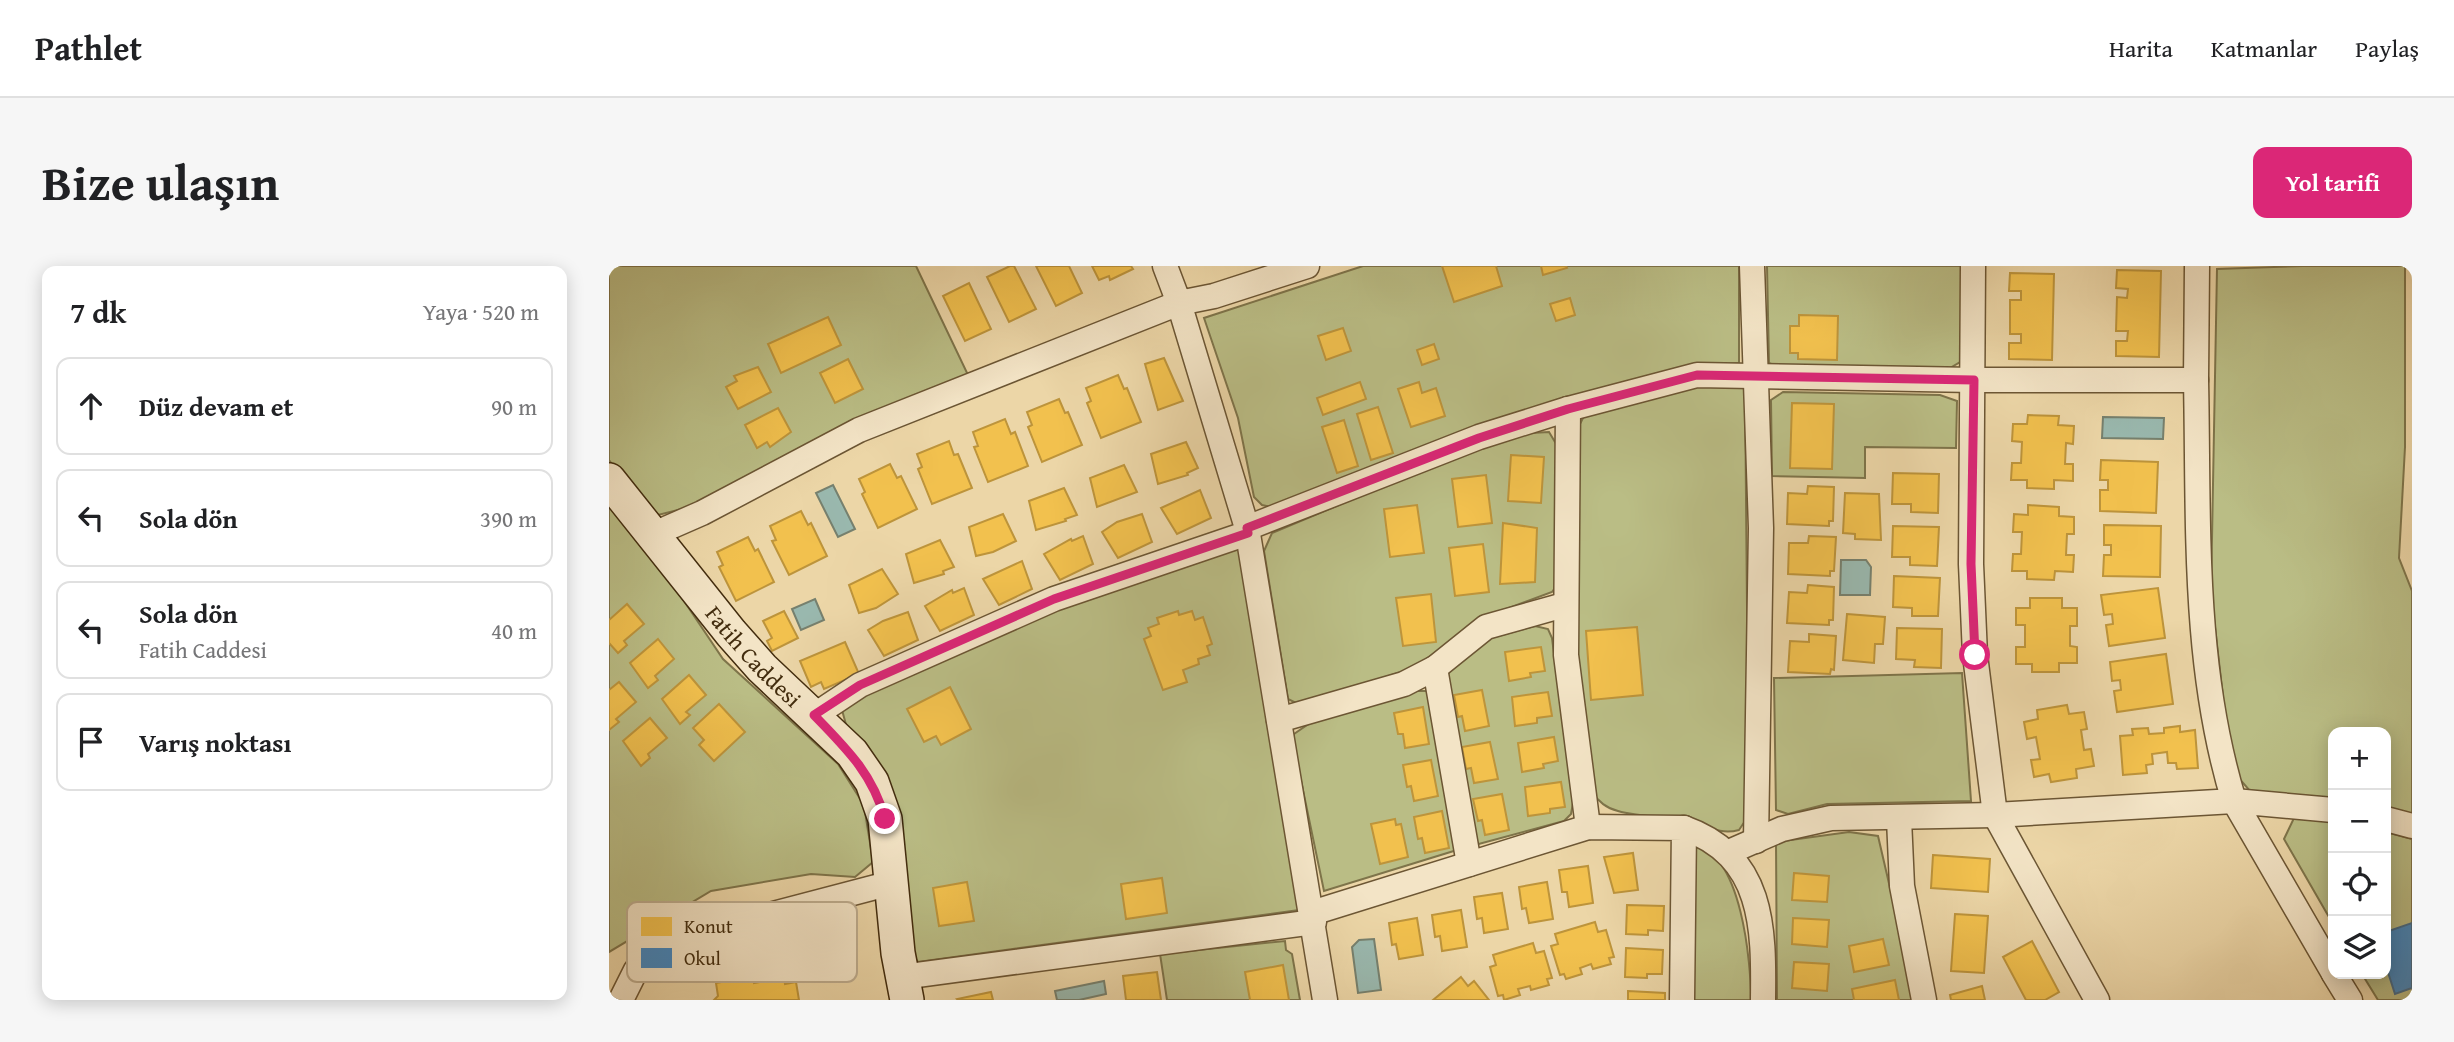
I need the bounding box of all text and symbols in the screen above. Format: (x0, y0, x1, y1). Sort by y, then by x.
text: Pathlet (35, 24, 142, 72)
text: Harita (2109, 31, 2173, 66)
text: Katmanlar (2211, 31, 2317, 66)
text: Paylaş (2355, 31, 2419, 66)
text: Bize ulaşın (42, 146, 279, 218)
button: Yol tarifi (2253, 147, 2412, 218)
text: 7 dk (70, 290, 126, 334)
text: Yaya · 520 m (423, 295, 539, 328)
icon: ahead (72, 387, 110, 425)
text: Düz devam et (139, 387, 293, 426)
text: 90 m (491, 390, 537, 423)
icon: left (72, 499, 110, 537)
text: Sola dön (139, 499, 238, 538)
text: 390 m (480, 502, 537, 535)
text: Sola dön (139, 594, 238, 633)
street label: Fatih Caddesi (698, 598, 809, 714)
icon: left (72, 611, 110, 649)
text: 40 m (491, 614, 537, 647)
text: Fatih Caddesi (139, 633, 267, 666)
route start (1959, 639, 1990, 670)
icon: arrive (72, 723, 110, 761)
text: Varış noktası (139, 723, 291, 762)
map controls (2328, 727, 2391, 979)
button: + (2328, 727, 2391, 790)
button: − (2328, 790, 2391, 853)
route end (869, 803, 900, 834)
button: locate (2328, 853, 2391, 916)
legend (627, 902, 857, 982)
text: Konut (684, 912, 733, 940)
button: layers (2328, 916, 2391, 979)
text: Okul (684, 944, 721, 972)

